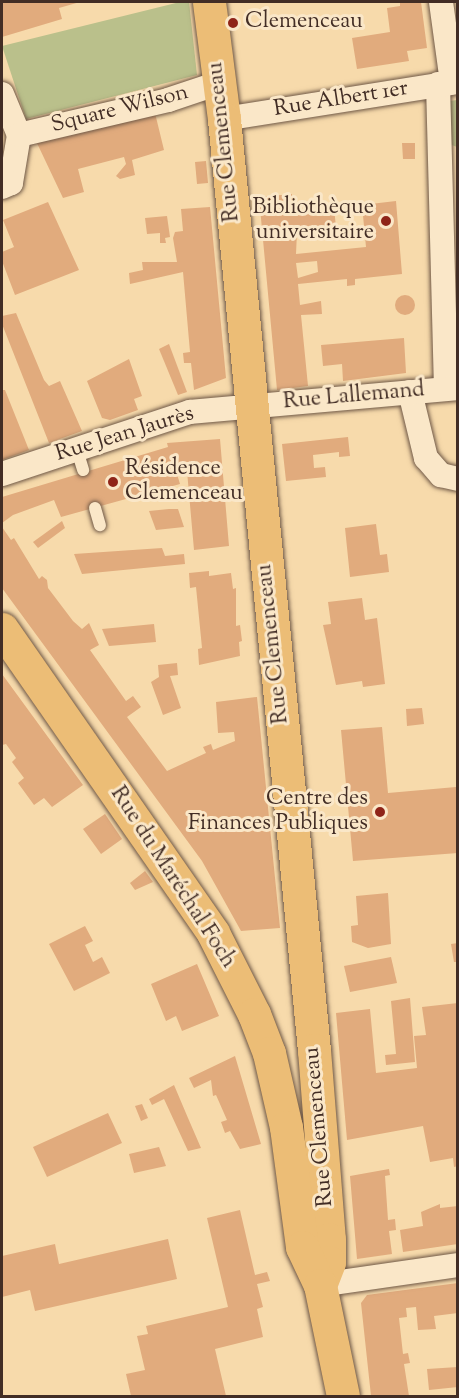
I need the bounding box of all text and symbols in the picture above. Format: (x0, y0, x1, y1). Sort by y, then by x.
place label: Clemenceau (245, 10, 363, 36)
marker: Clemenceau (226, 16, 240, 30)
street label: Rue Clemenceau (203, 61, 247, 223)
street label: Rue Albert 1er (272, 76, 410, 124)
street label: Square Wilson (49, 80, 191, 140)
place label: Bibliothèque universitaire (253, 195, 374, 246)
marker: Bibliothèque universitaire (379, 214, 393, 228)
street label: Rue Lallemand (282, 378, 426, 416)
street label: Rue Jean Jaurès (53, 401, 197, 469)
place label: Résidence Clemenceau (125, 456, 243, 508)
marker: Résidence Clemenceau (106, 475, 120, 489)
street label: Rue Clemenceau (252, 563, 296, 725)
street label: Rue du Maréchal Foch (103, 782, 241, 974)
place label: Centre des Finances Publiques (188, 786, 368, 837)
marker: Centre des Finances Publiques (373, 805, 387, 819)
street label: Rue Clemenceau (300, 1046, 340, 1208)

